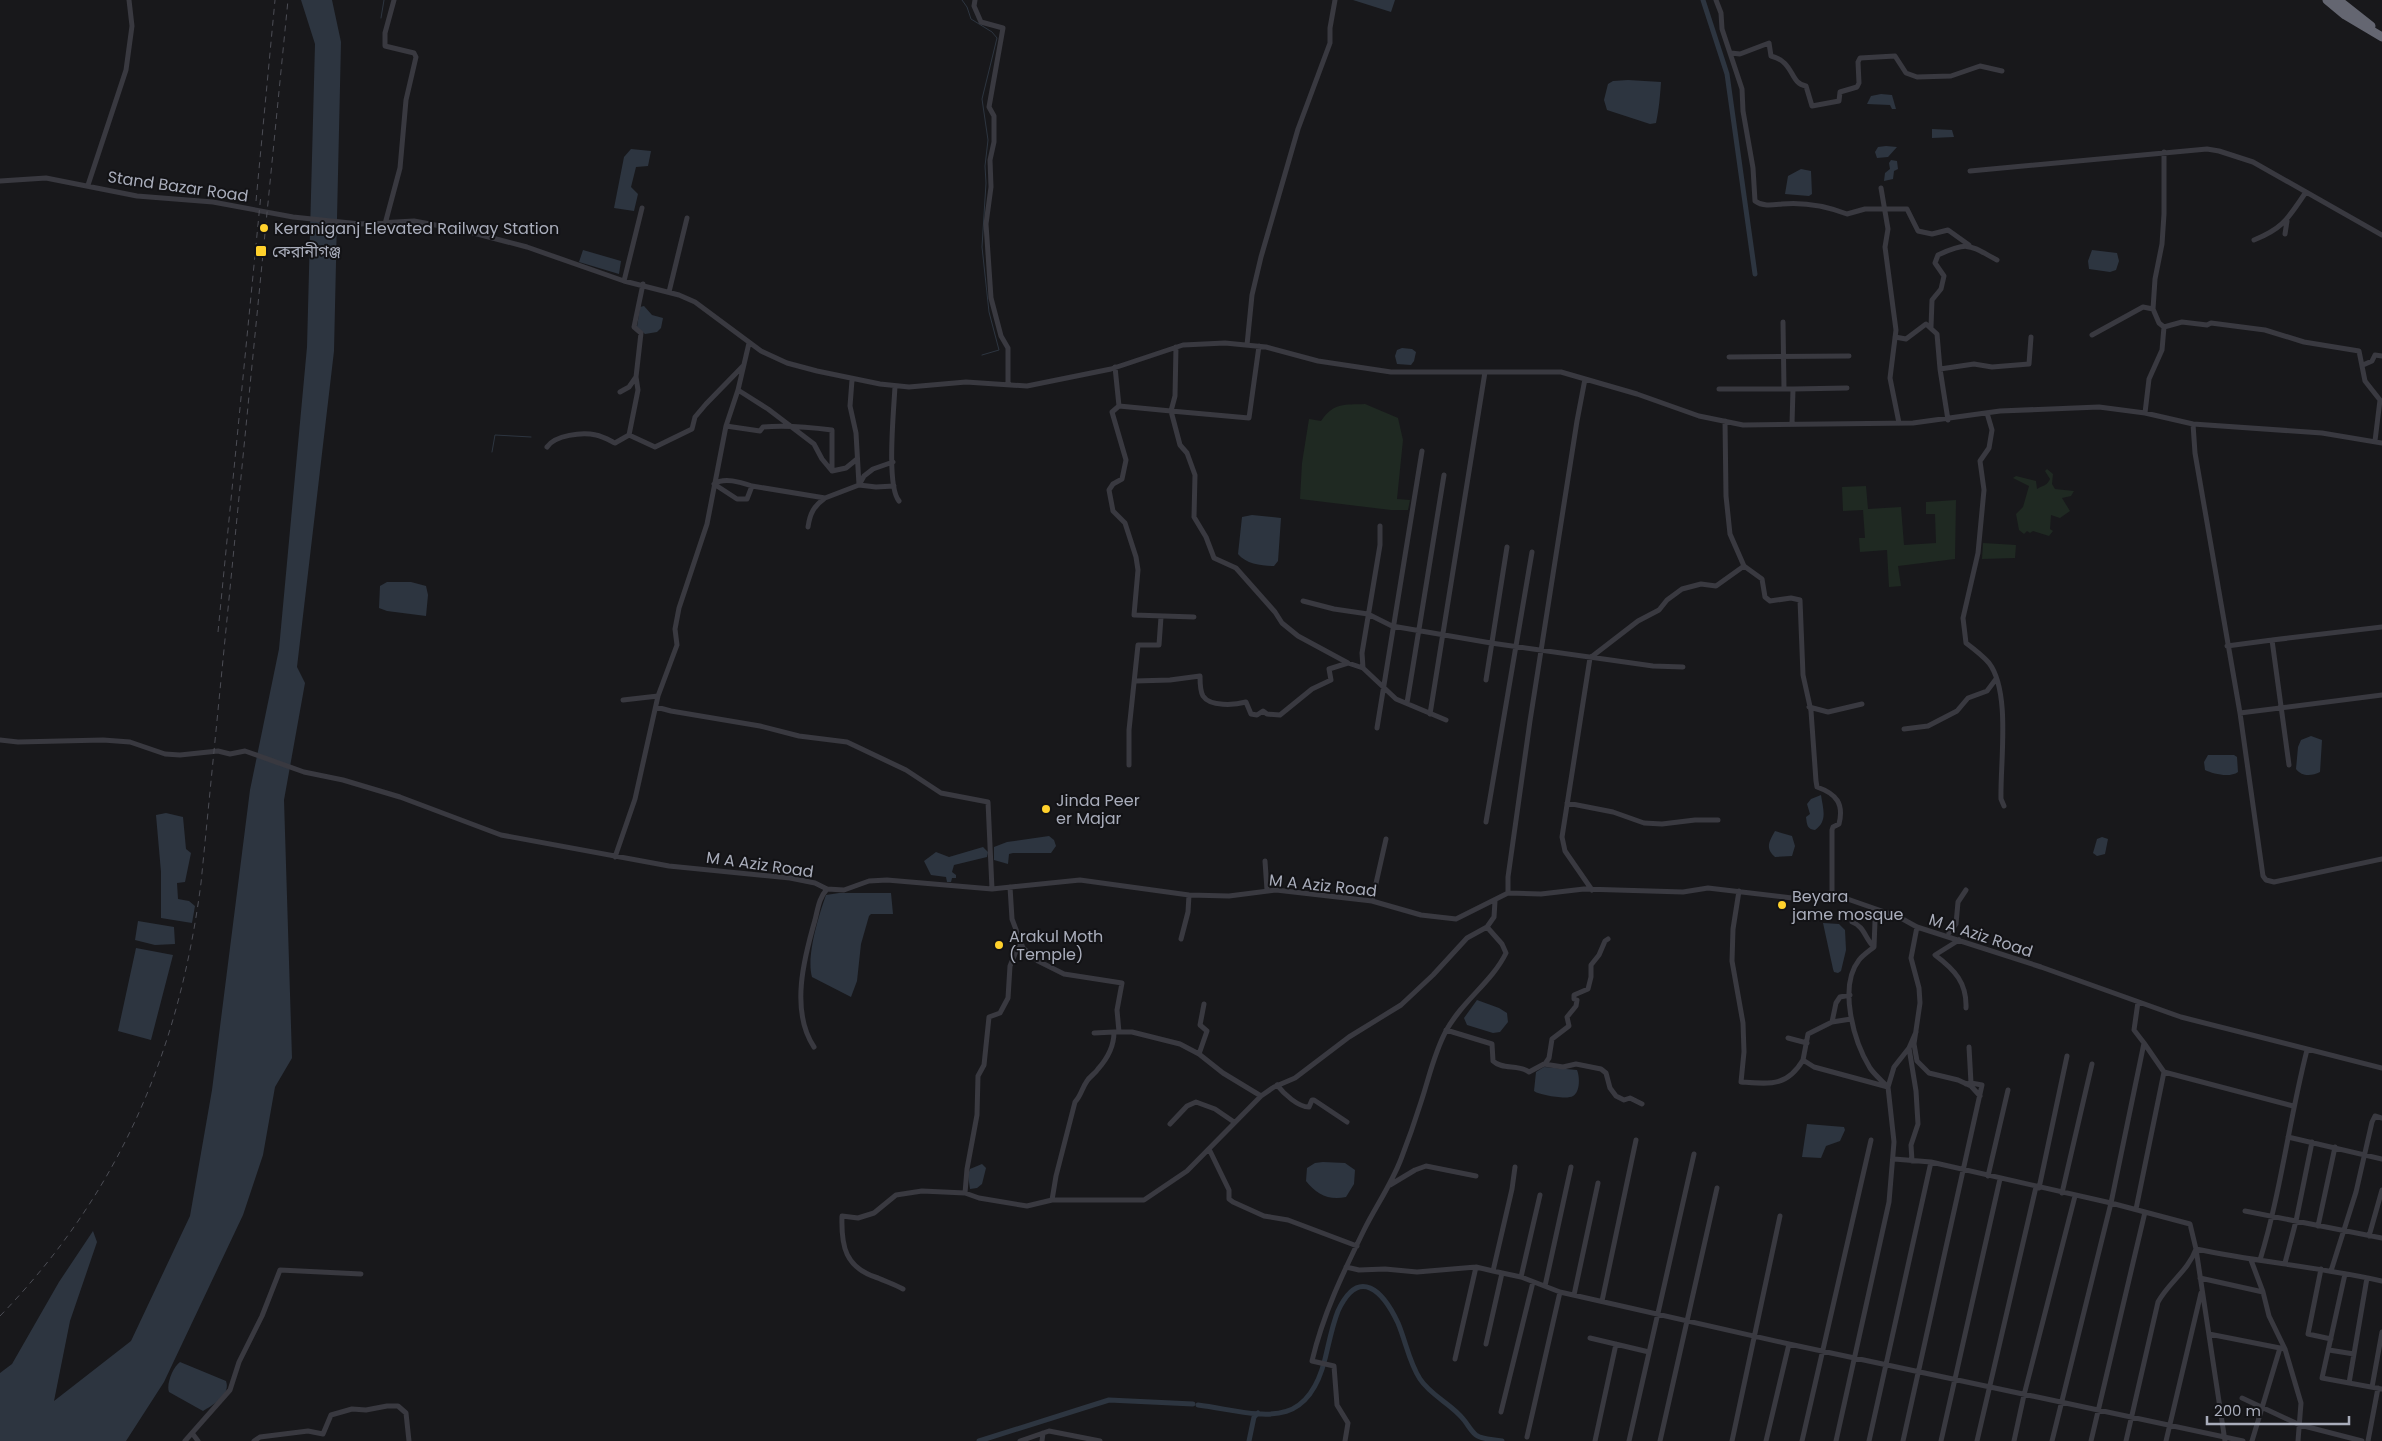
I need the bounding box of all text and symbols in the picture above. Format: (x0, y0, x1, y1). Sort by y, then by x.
street label: Stand Bazar Road (106, 165, 250, 208)
place label: Keraniganj Elevated Railway Station (274, 217, 559, 240)
marker: Keraniganj Elevated Railway Station (258, 222, 270, 234)
place label: কেরানীগঞ্জ (272, 240, 341, 263)
marker: কেরানীগঞ্জ (254, 244, 268, 258)
place label: Jinda Peer er Majar (1056, 789, 1140, 830)
marker: Jinda Peer er Majar (1040, 803, 1052, 815)
street label: M A Aziz Road (705, 846, 815, 883)
street label: M A Aziz Road (1268, 868, 1378, 903)
place label: Beyara jame mosque (1791, 885, 1904, 926)
marker: Beyara jame mosque (1776, 899, 1788, 911)
street label: M A Aziz Road (1926, 908, 2036, 963)
place label: Arakul Moth (Temple) (1009, 925, 1103, 966)
marker: Arakul Moth (Temple) (993, 939, 1005, 951)
scale bar (2207, 1394, 2350, 1426)
text: 200 m (2214, 1400, 2261, 1421)

